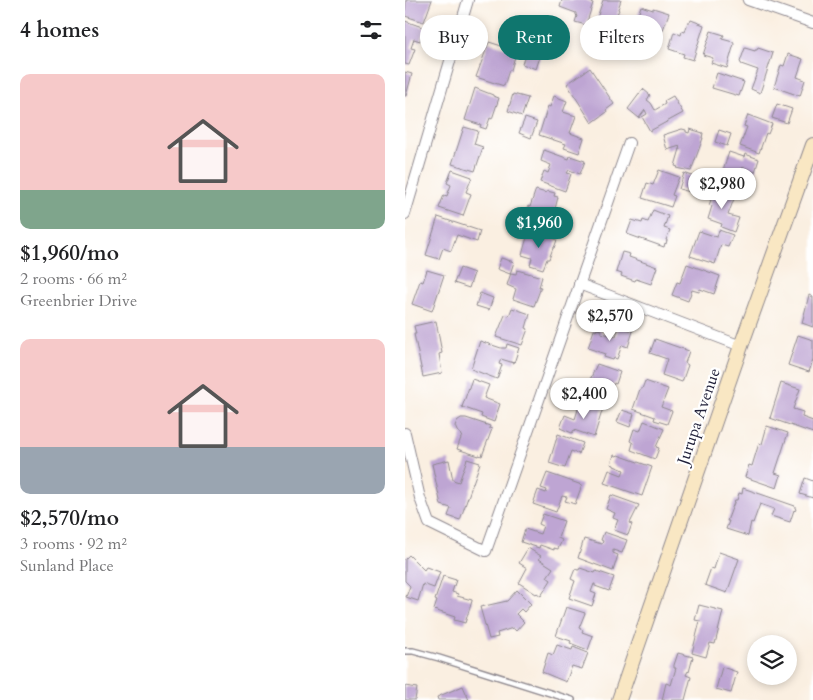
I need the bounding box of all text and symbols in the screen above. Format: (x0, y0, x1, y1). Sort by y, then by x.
chip: Buy (420, 15, 488, 60)
chip: Rent (498, 15, 570, 60)
chip: Filters (580, 15, 663, 60)
text: 4 homes (20, 16, 99, 45)
icon: filters (357, 16, 385, 44)
icon: home (158, 106, 248, 196)
pin: $2,980 (681, 168, 763, 210)
text: $2,980 (699, 173, 745, 195)
pin: $1,960 (498, 206, 580, 249)
text: $1,960 (516, 212, 562, 234)
text: $1,960/mo (20, 239, 119, 268)
text: 2 rooms · 66 m² (20, 268, 127, 290)
text: Greenbrier Drive (20, 290, 137, 312)
pin: $2,570 (569, 300, 651, 342)
text: $2,570 (587, 305, 633, 327)
street label: Jurupa Avenue (672, 365, 726, 469)
icon: home (158, 371, 248, 461)
pin: $2,400 (543, 378, 625, 420)
text: $2,400 (561, 383, 607, 405)
text: $2,570/mo (20, 504, 119, 533)
text: 3 rooms · 92 m² (20, 533, 127, 555)
text: Sunland Place (20, 555, 114, 577)
map controls (747, 635, 797, 685)
button: layers (747, 635, 797, 685)

